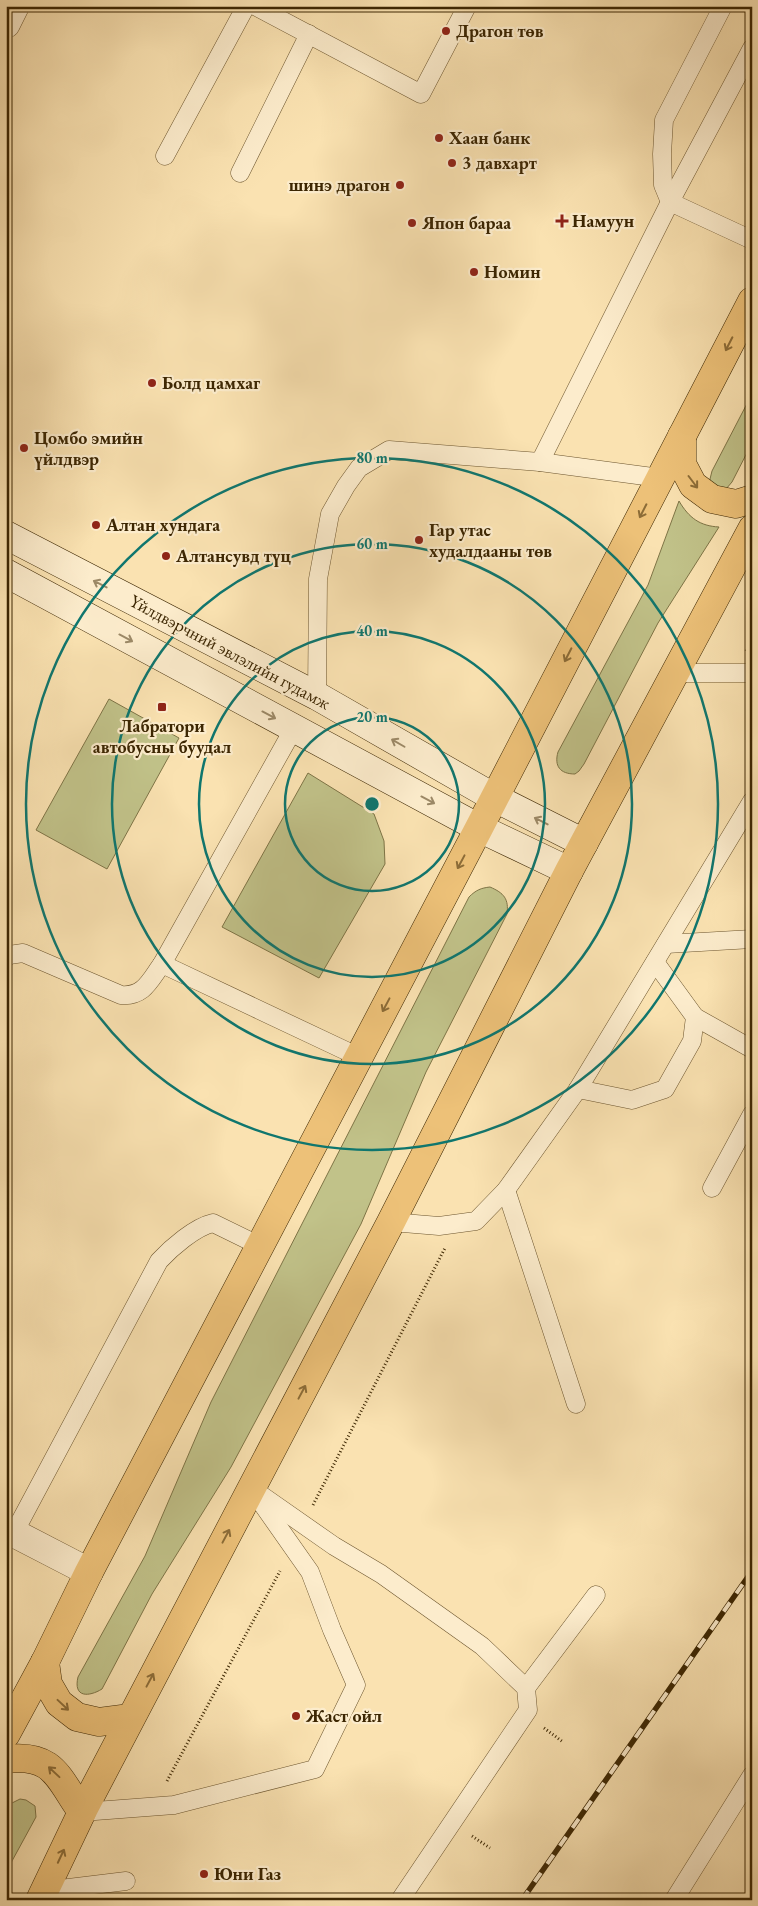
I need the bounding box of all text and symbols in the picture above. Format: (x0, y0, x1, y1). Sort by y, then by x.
place label: Драгон төв (456, 19, 544, 42)
marker: Драгон төв (440, 25, 452, 37)
place label: Хаан банк (448, 126, 530, 149)
marker: Хаан банк (433, 132, 445, 144)
place label: 3 давхарт (462, 151, 537, 174)
marker: 3 давхарт (446, 157, 458, 169)
place label: шинэ драгон (289, 173, 391, 196)
marker: шинэ драгон (394, 179, 406, 191)
place label: Намуун (572, 209, 635, 232)
place label: Япон бараа (421, 211, 511, 234)
marker: Намуун (556, 215, 568, 227)
marker: Япон бараа (406, 217, 418, 229)
place label: Номин (484, 260, 541, 283)
marker: Номин (468, 266, 480, 278)
one-way arrow (724, 336, 733, 351)
place label: Болд цамхаг (162, 371, 260, 394)
marker: Болд цамхаг (146, 377, 158, 389)
place label: Цомбо эмийн үйлдвэр (34, 426, 143, 470)
marker: Цомбо эмийн үйлдвэр (18, 442, 30, 454)
text: 80 m (356, 448, 388, 467)
one-way arrow (688, 475, 698, 489)
one-way arrow (638, 503, 647, 518)
place label: Алтан хундага (105, 513, 220, 536)
place label: Гар утас худалдааны төв (429, 518, 552, 562)
marker: Алтан хундага (90, 519, 102, 531)
text: 60 m (356, 534, 388, 553)
marker: Гар утас худалдааны төв (413, 534, 425, 546)
place label: Алтансувд түц (175, 544, 292, 567)
marker: Алтансувд түц (160, 550, 172, 562)
one-way arrow (93, 579, 108, 589)
street label: Үйлдвэрчний эвлэлийн гудамж (126, 589, 335, 715)
text: 40 m (356, 621, 388, 640)
one-way arrow (119, 633, 133, 643)
one-way arrow (563, 647, 572, 662)
marker: Лабратори автобусны буудал (156, 701, 168, 713)
text: 20 m (356, 707, 388, 726)
one-way arrow (262, 710, 276, 720)
place label: Лабратори автобусны буудал (93, 714, 231, 758)
one-way arrow (392, 737, 406, 747)
centre of rings (363, 795, 381, 813)
one-way arrow (420, 796, 435, 805)
one-way arrow (533, 816, 548, 826)
one-way arrow (456, 854, 466, 868)
one-way arrow (381, 998, 391, 1013)
one-way arrow (298, 1385, 307, 1400)
one-way arrow (222, 1529, 231, 1544)
one-way arrow (145, 1672, 155, 1687)
one-way arrow (57, 1699, 69, 1711)
place label: Жаст ойл (305, 1704, 382, 1727)
marker: Жаст ойл (290, 1710, 302, 1722)
one-way arrow (48, 1766, 60, 1778)
one-way arrow (57, 1849, 66, 1864)
place label: Юни Газ (214, 1862, 282, 1885)
marker: Юни Газ (198, 1868, 210, 1880)

